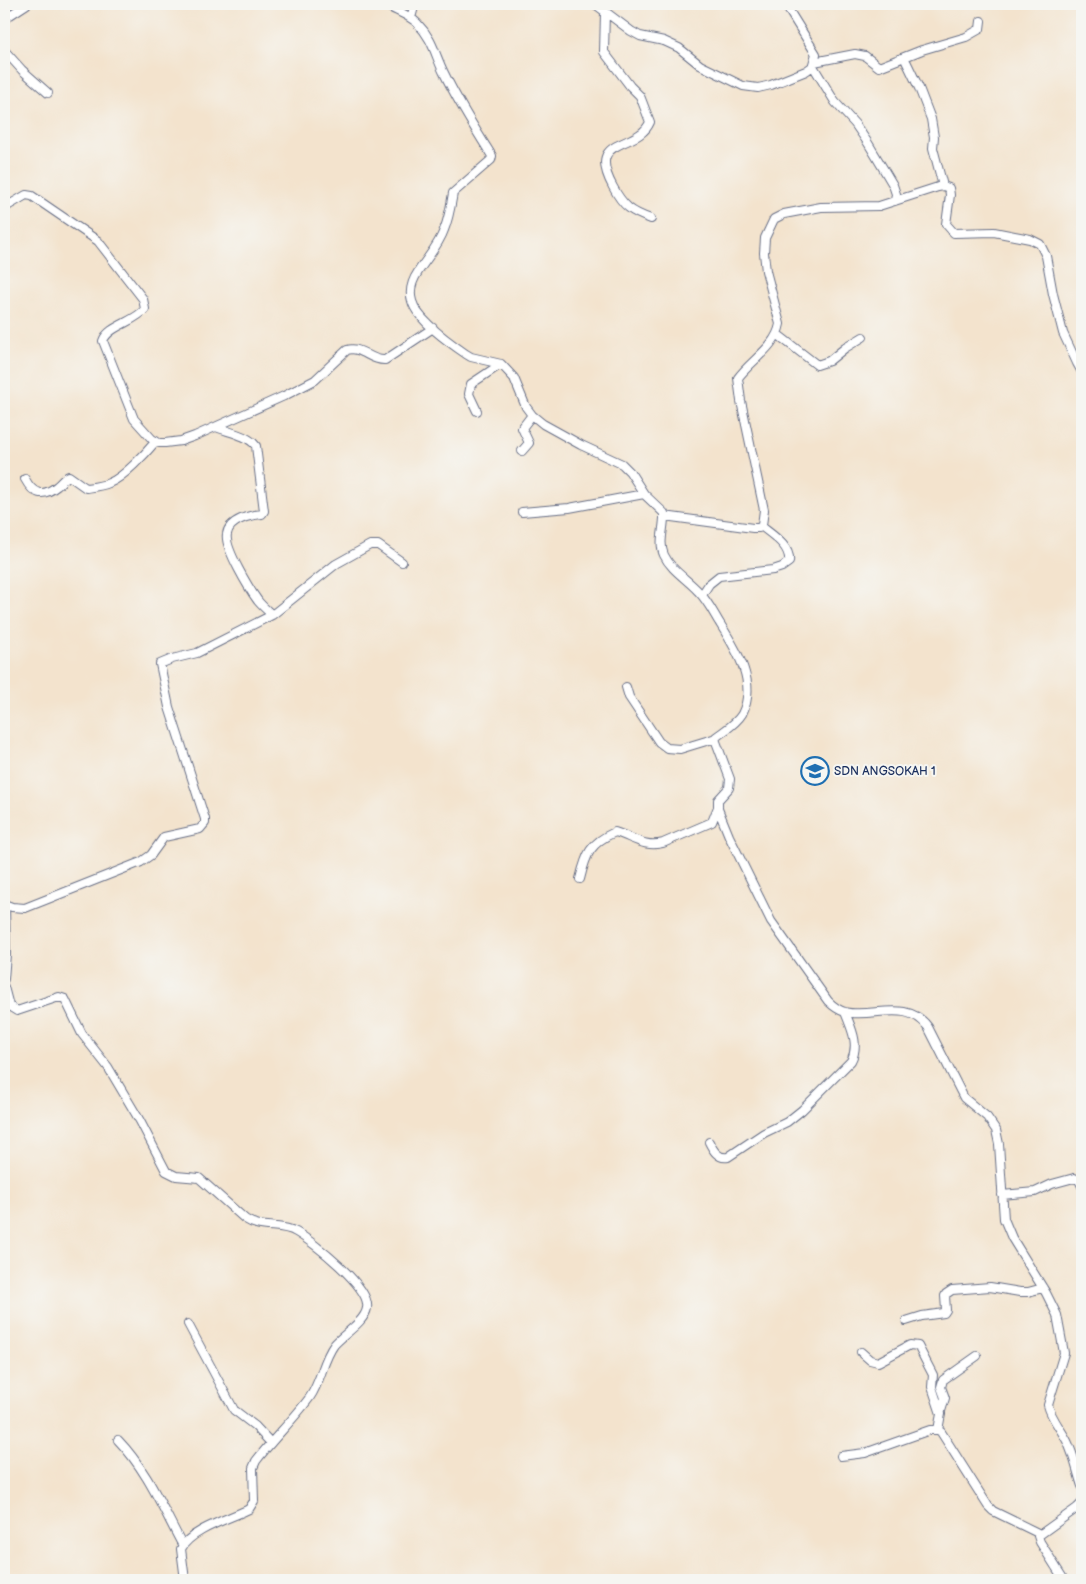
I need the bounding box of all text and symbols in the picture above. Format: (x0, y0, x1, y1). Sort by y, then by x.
school or university icon: SDN ANGSOKAH 1 (800, 756, 830, 786)
place label: SDN ANGSOKAH 1 (834, 764, 936, 779)

